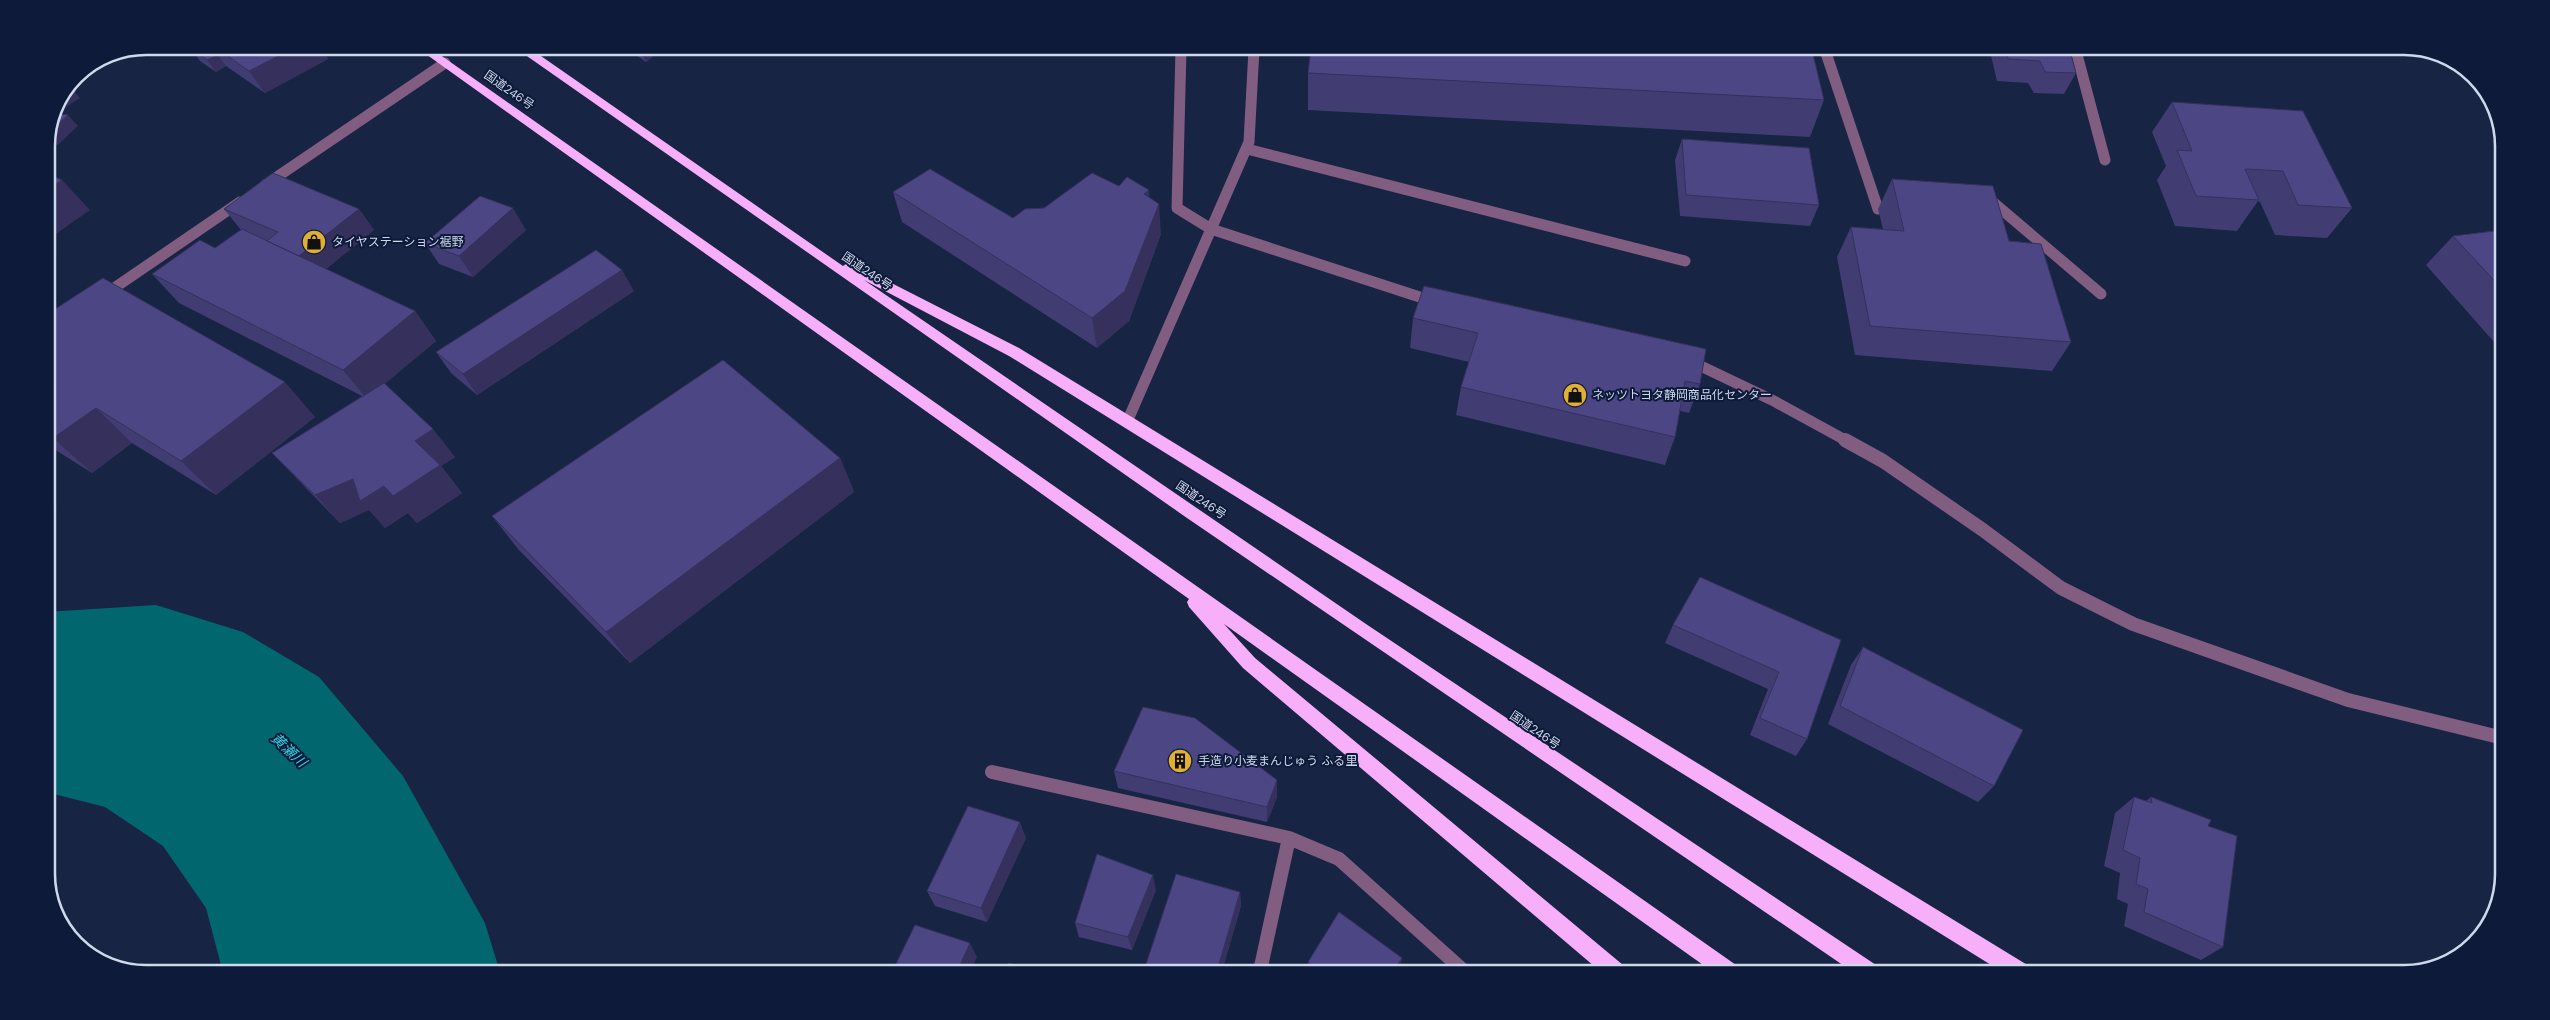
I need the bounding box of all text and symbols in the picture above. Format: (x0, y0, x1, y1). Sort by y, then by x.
street label: 国道246号 (481, 67, 537, 113)
shop icon: タイヤステーション裾野 (301, 229, 327, 255)
place label: タイヤステーション裾野 (332, 234, 463, 250)
street label: 国道246号 (839, 248, 895, 294)
shop icon: ネッツトヨタ静岡商品化センター (1562, 382, 1588, 408)
place label: ネッツトヨタ静岡商品化センター (1592, 387, 1772, 403)
street label: 国道246号 (1173, 477, 1229, 523)
street label: 国道246号 (1507, 707, 1563, 753)
water label: 黄瀬川 (268, 729, 312, 772)
building icon: 手造り小麦まんじゅう ふる里 (1167, 748, 1193, 774)
place label: 手造り小麦まんじゅう ふる里 (1198, 753, 1357, 769)

